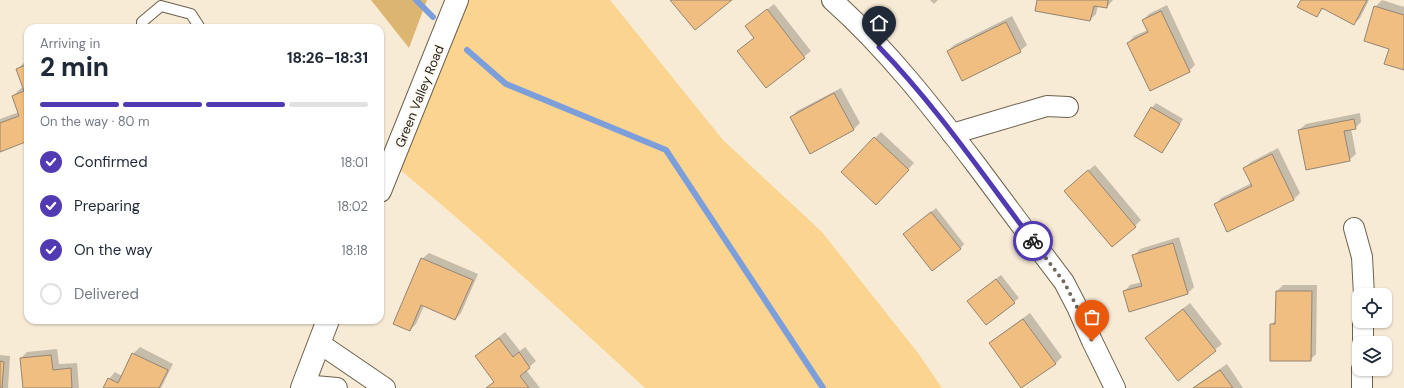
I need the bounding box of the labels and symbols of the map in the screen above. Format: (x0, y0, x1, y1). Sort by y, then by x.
pin (862, 6, 896, 47)
street label: Green Valley Road (391, 42, 448, 150)
courier (1013, 221, 1053, 261)
pin (1075, 300, 1109, 341)

